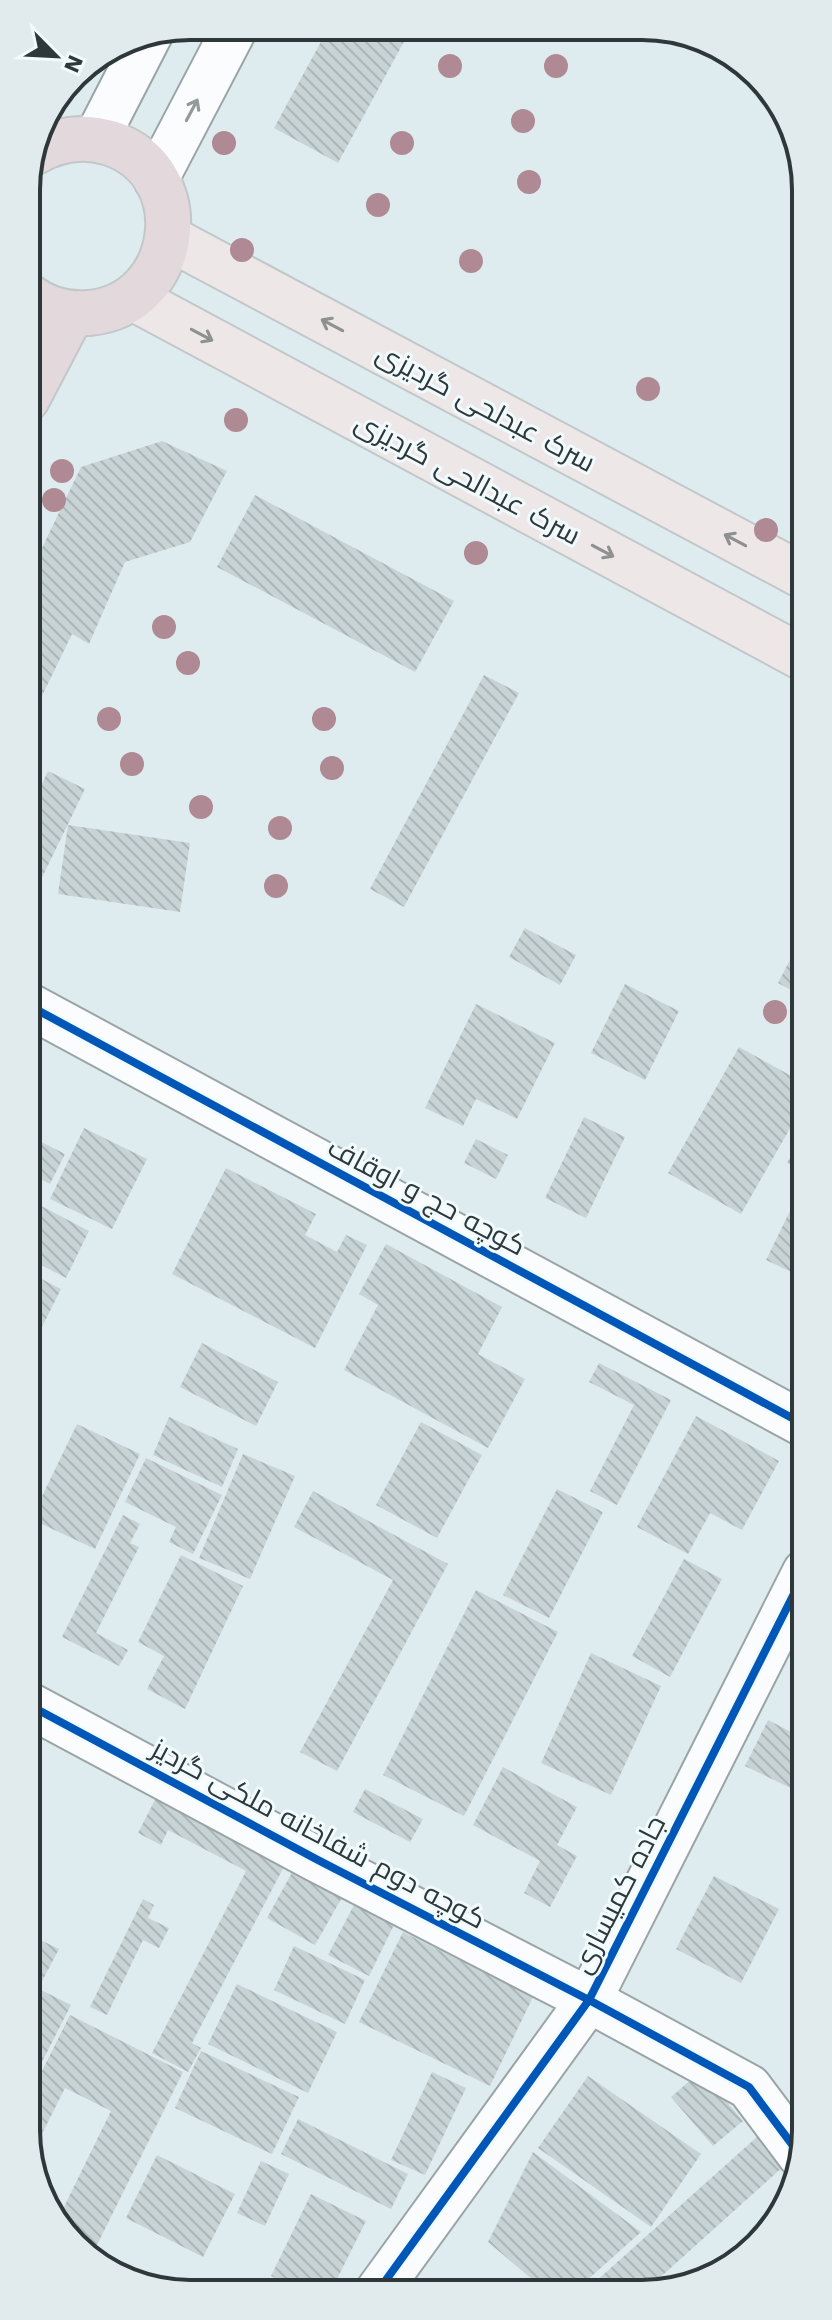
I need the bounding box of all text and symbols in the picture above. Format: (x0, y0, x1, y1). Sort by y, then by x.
north arrow (16, 16, 96, 96)
text: N (59, 51, 89, 76)
one-way arrow (185, 98, 201, 122)
one-way arrow (321, 317, 344, 333)
one-way arrow (189, 327, 213, 343)
street label: سرک عبدلحی گردیزی (371, 336, 601, 479)
street label: سرک عبدالحی گردیزی (349, 405, 586, 552)
one-way arrow (723, 531, 747, 547)
one-way arrow (591, 543, 615, 559)
street label: کوچه حج و اوقاف (321, 1130, 531, 1264)
street label: کوچه دوم شفاخانه ملکی گردیز (143, 1730, 491, 1938)
street label: جاده کمیساری (565, 1810, 672, 1979)

